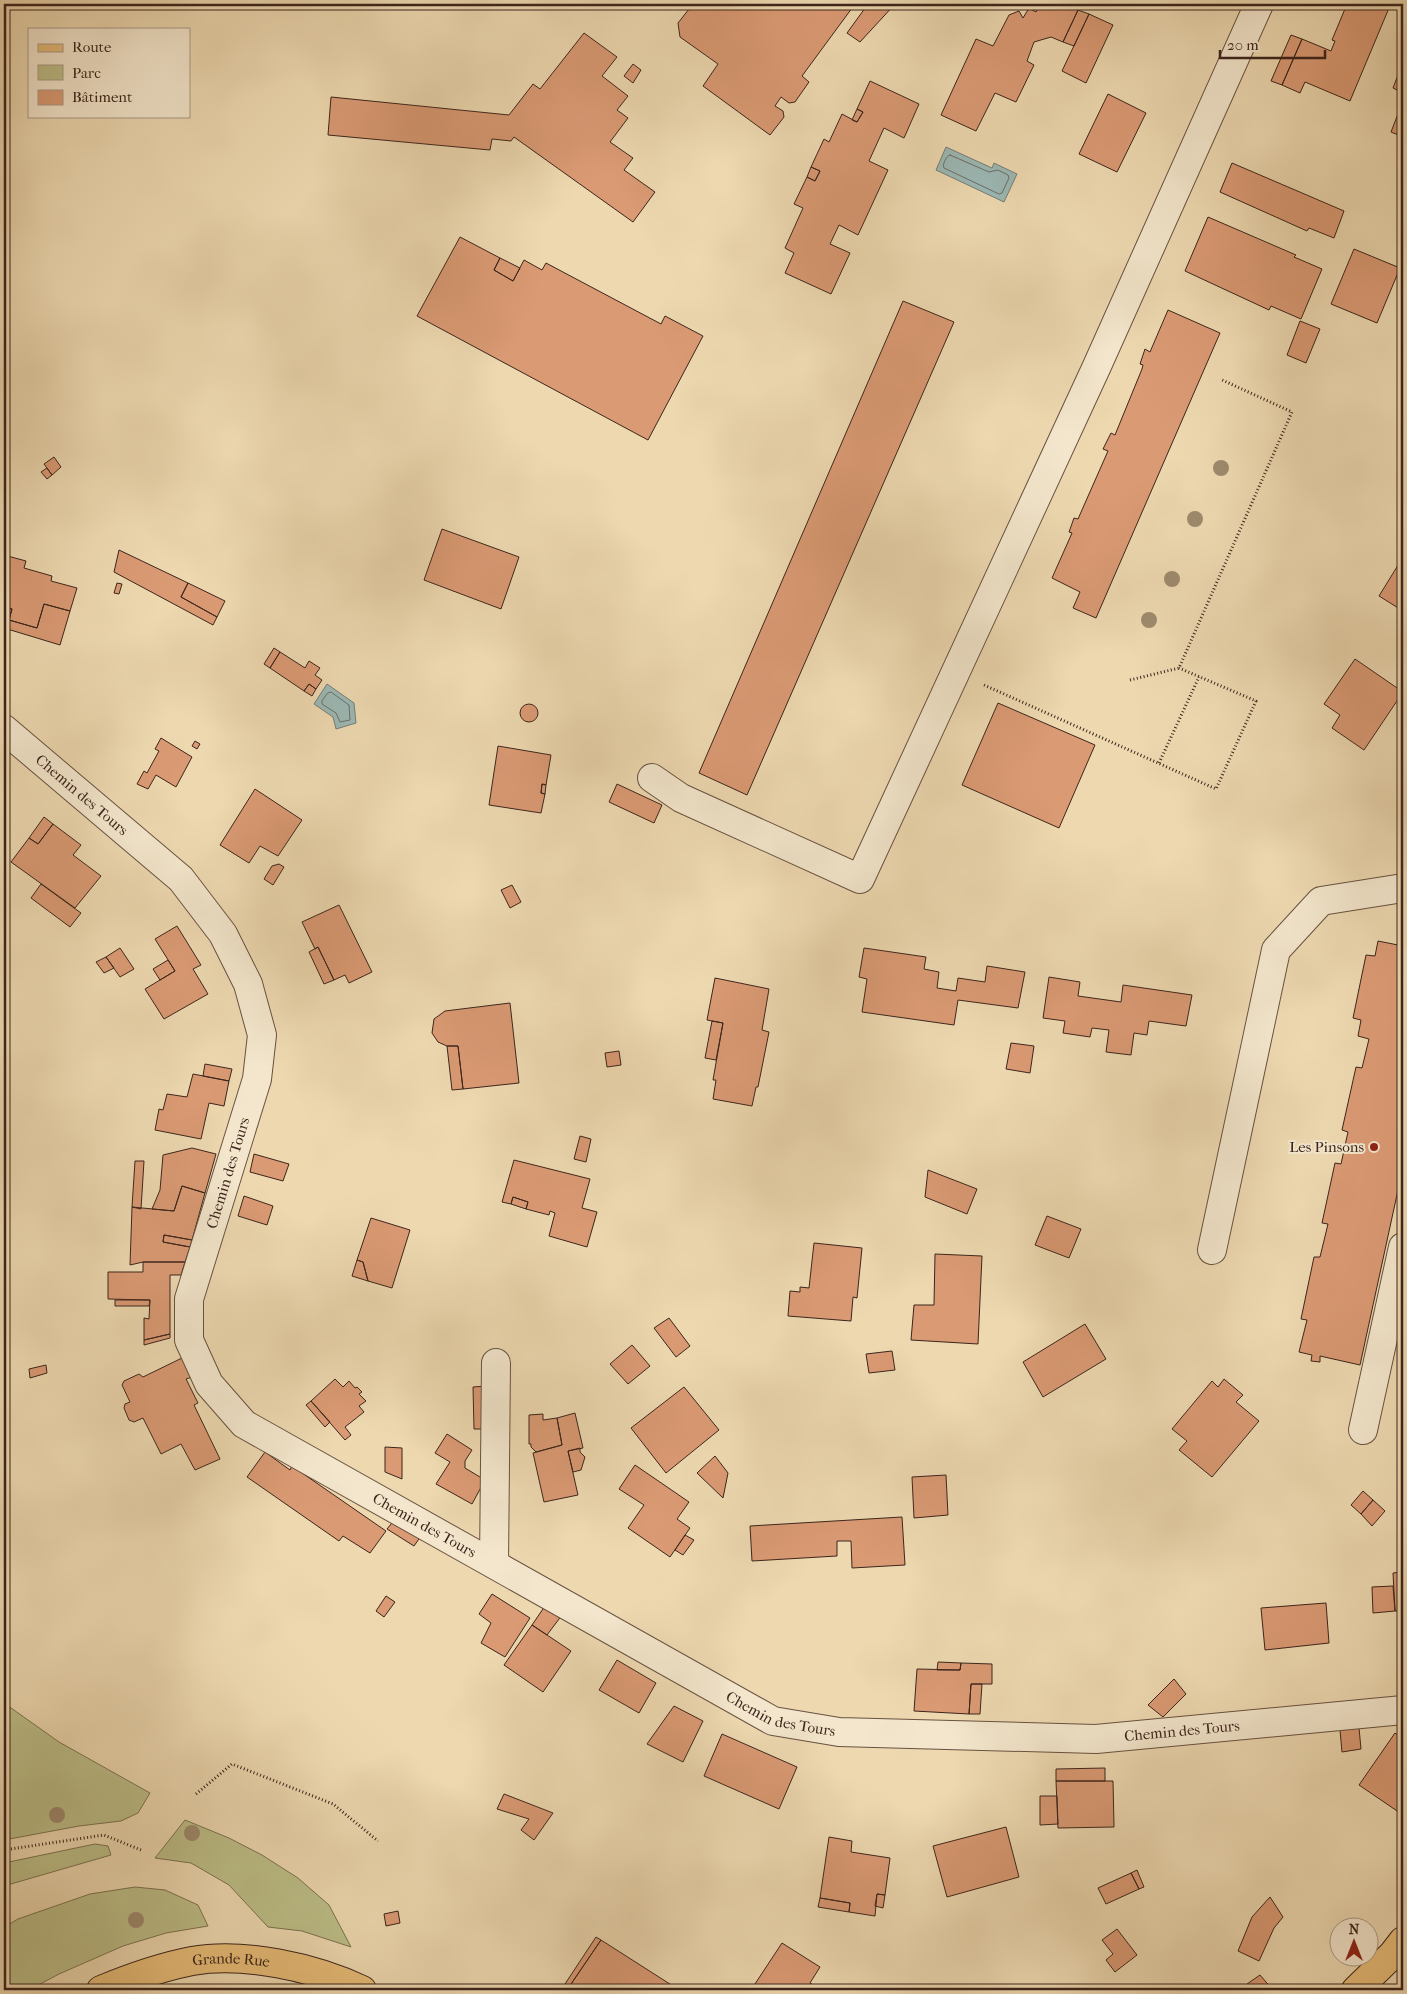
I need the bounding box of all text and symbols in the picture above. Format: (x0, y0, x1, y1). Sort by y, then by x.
legend (28, 28, 190, 118)
scale bar (1220, 28, 1324, 60)
text: 20 m (1227, 36, 1259, 54)
text: Route (72, 38, 112, 56)
text: Parc (72, 64, 101, 82)
text: Bâtiment (72, 88, 133, 106)
street label: Chemin des Tours (32, 751, 132, 840)
street label: Chemin des Tours (202, 1115, 254, 1231)
place label: Les Pinsons (1289, 1138, 1364, 1156)
marker: Les Pinsons (1368, 1141, 1380, 1153)
street label: Chemin des Tours (370, 1489, 480, 1562)
street label: Chemin des Tours (723, 1687, 837, 1740)
street label: Chemin des Tours (1123, 1716, 1241, 1745)
north arrow (1330, 1916, 1380, 1966)
text: N (1349, 1921, 1360, 1938)
street label: Grande Rue (191, 1949, 272, 1971)

